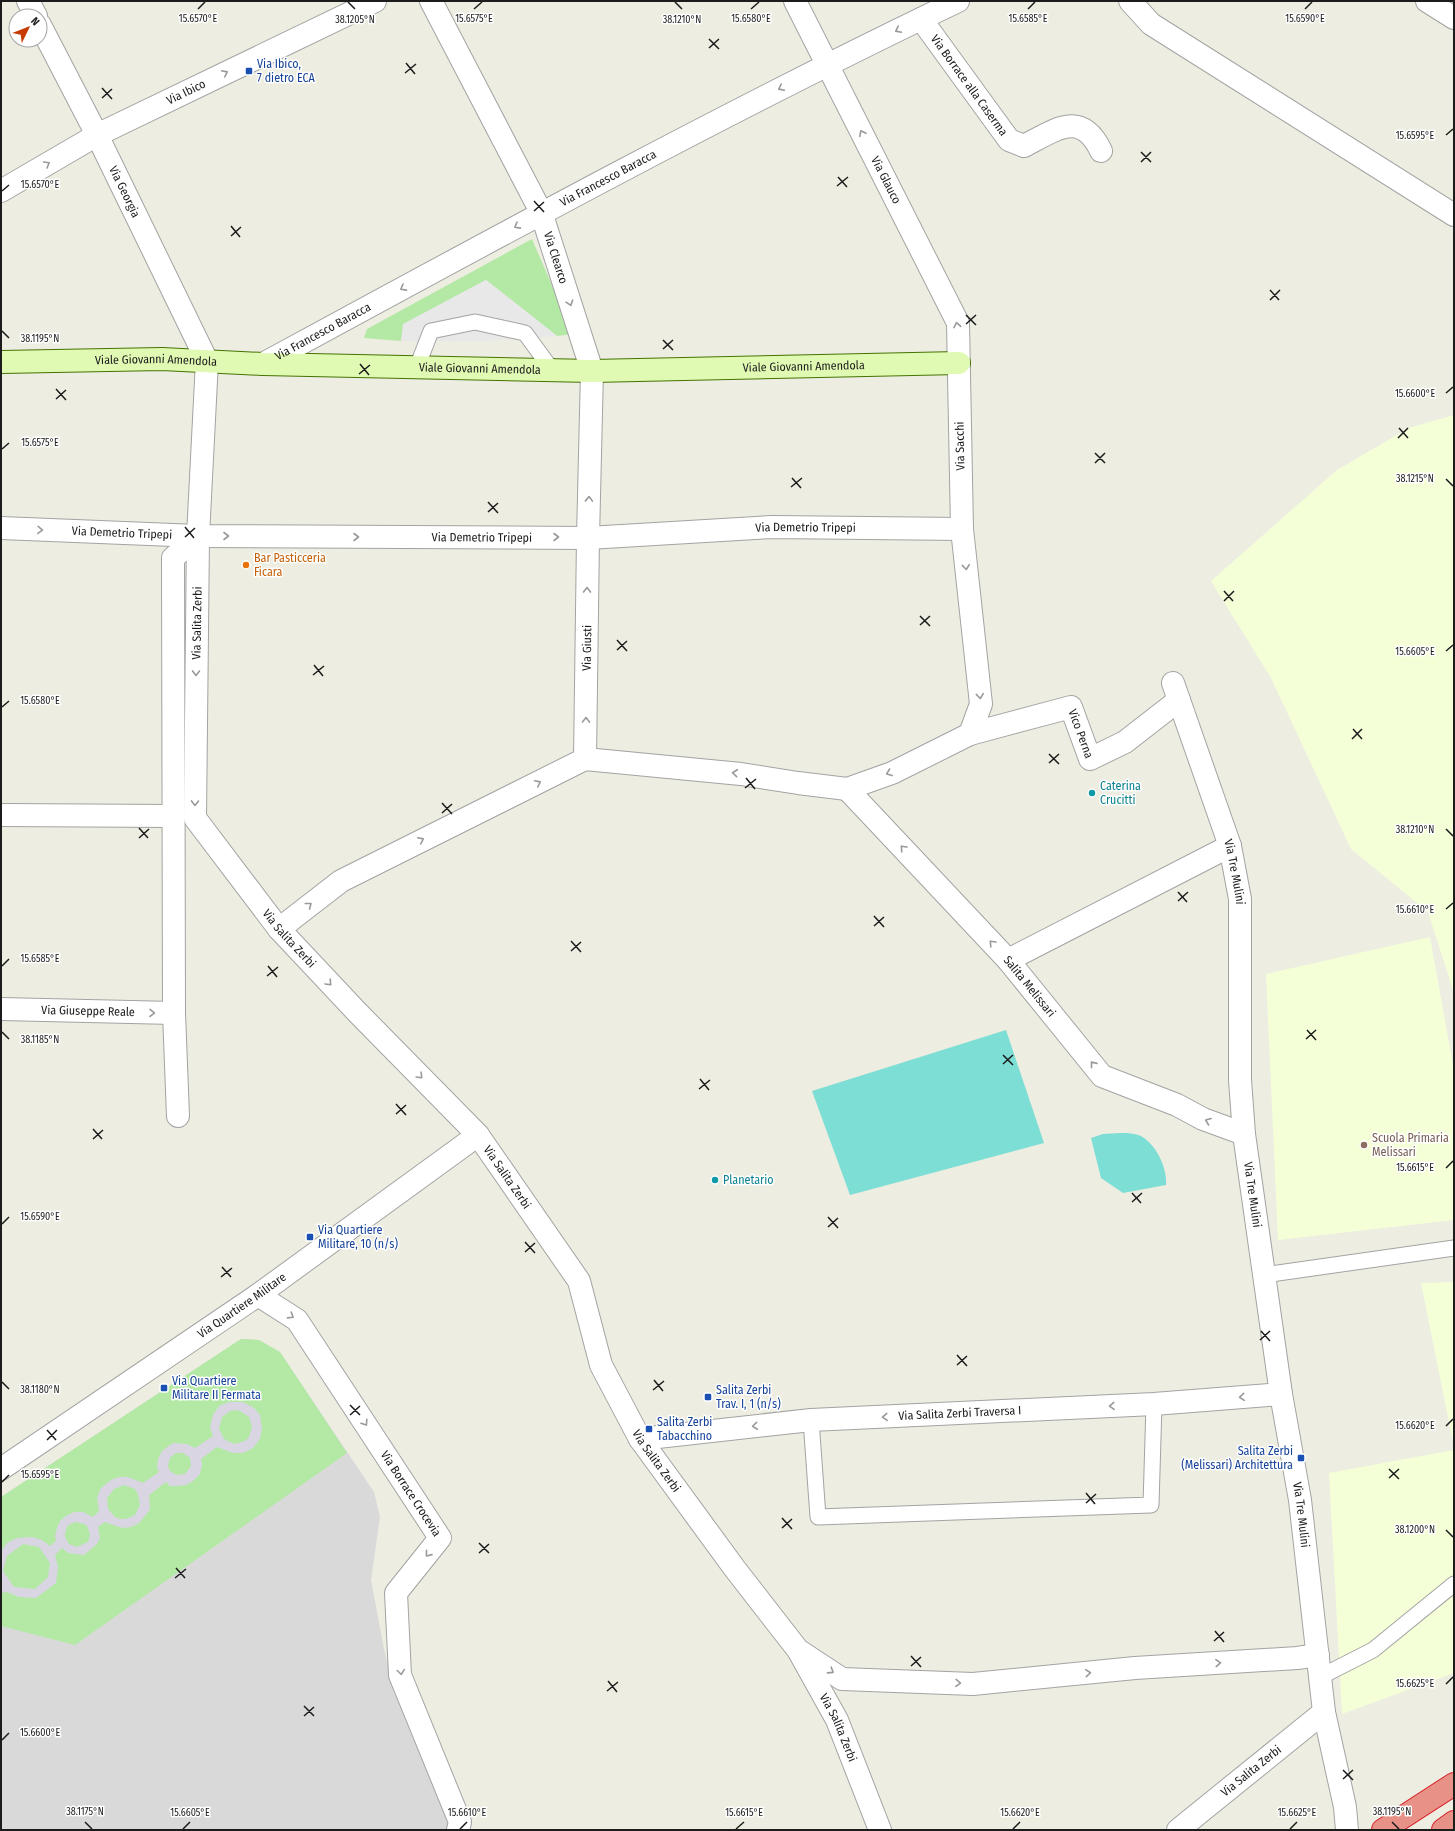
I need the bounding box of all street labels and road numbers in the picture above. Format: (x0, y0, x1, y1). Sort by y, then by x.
street label: Via Borrace alla Caserma (928, 32, 1011, 139)
street label: Via Ibico (164, 77, 208, 107)
street label: Via Francesco Baracca (558, 147, 659, 209)
street label: Via Glauco (868, 154, 904, 206)
street label: Via Georgia (106, 164, 143, 220)
street label: Via Clearco (541, 230, 571, 285)
street label: Via Francesco Baracca (272, 300, 373, 363)
street label: Viale Giovanni Amendola (95, 352, 217, 369)
street label: Viale Giovanni Amendola (743, 358, 865, 375)
street label: Viale Giovanni Amendola (419, 360, 541, 377)
street label: Via Sacchi (953, 421, 967, 471)
street label: Via Demetrio Tripepi (755, 520, 856, 535)
street label: Via Demetrio Tripepi (71, 524, 172, 542)
street label: Via Demetrio Tripepi (432, 530, 532, 545)
street label: Via Salita Zerbi (189, 586, 205, 660)
street label: Via Giusti (580, 625, 594, 671)
street label: Vico Perna (1065, 707, 1096, 760)
street label: Via Tre Mulini (1221, 837, 1247, 904)
street label: Via Salita Zerbi (260, 907, 319, 971)
street label: Salita Melissari (1001, 953, 1058, 1020)
street label: Via Giuseppe Reale (41, 1003, 135, 1019)
street label: Via Salita Zerbi (481, 1143, 534, 1211)
street label: Via Tre Mulini (1241, 1161, 1264, 1228)
street label: Via Quartiere Militare (195, 1270, 289, 1341)
street label: Via Salita Zerbi Traversa I (898, 1403, 1022, 1423)
street label: Via Salita Zerbi (629, 1427, 683, 1495)
street label: Via Borrace Crocevia (378, 1448, 444, 1539)
street label: Via Tre Mulini (1290, 1481, 1312, 1548)
street label: Via Salita Zerbi (817, 1691, 860, 1764)
street label: Via Salita Zerbi (1218, 1742, 1284, 1799)

